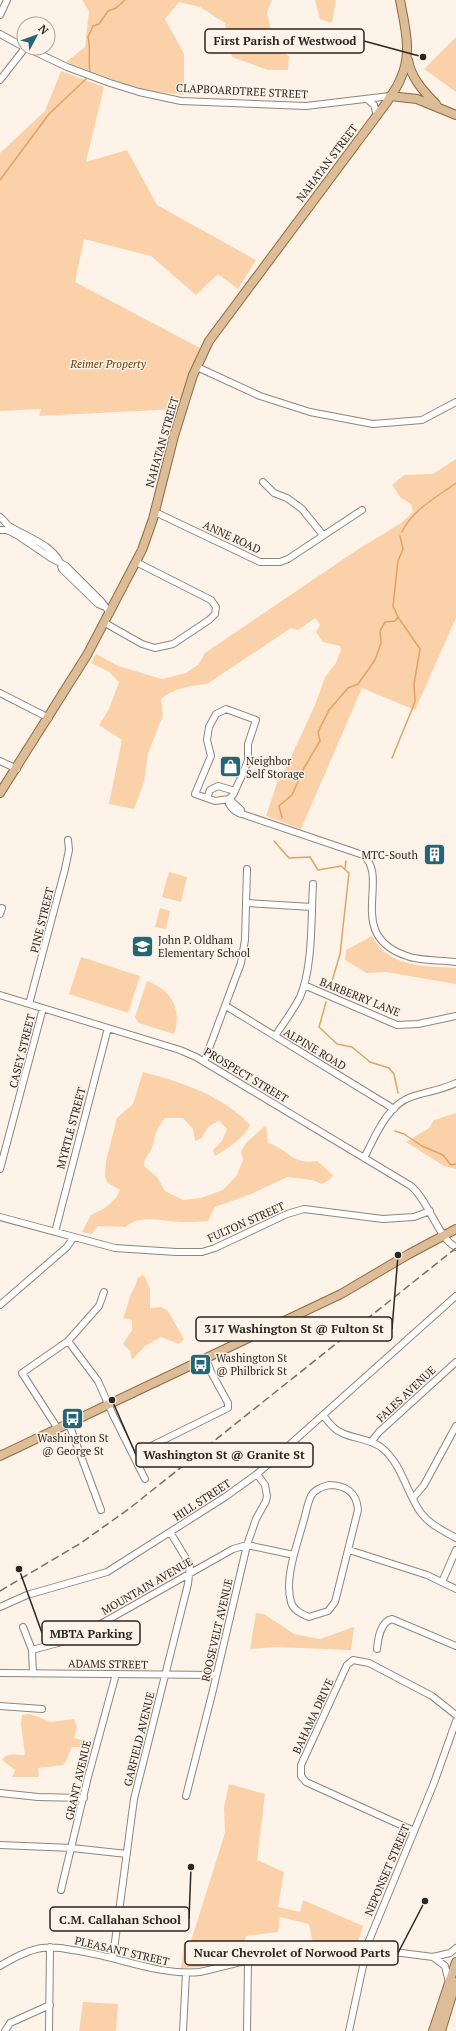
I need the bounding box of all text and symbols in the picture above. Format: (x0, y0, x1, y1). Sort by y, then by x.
north arrow (16, 16, 56, 56)
text: N (36, 22, 52, 38)
callout: First Parish of Westwood (205, 29, 364, 53)
text: First Parish of Westwood (214, 33, 357, 48)
street label: CLAPBOARDTREE STREET (176, 81, 309, 101)
street label: NAHATAN STREET (293, 121, 361, 205)
park label: Reimer Property (69, 357, 147, 371)
street label: NAHATAN STREET (142, 395, 182, 489)
street label: ANNE ROAD (201, 518, 263, 557)
shop icon: Neighbor Self Storage (217, 754, 243, 780)
place label: Neighbor Self Storage (246, 754, 305, 781)
building icon: MTC-South (421, 842, 447, 868)
place label: MTC-South (362, 848, 419, 862)
street label: PINE STREET (27, 886, 57, 954)
school or university icon: John P. Oldham Elementary School (129, 933, 155, 959)
place label: John P. Oldham Elementary School (158, 933, 250, 960)
street label: BARBERRY LANE (318, 974, 402, 1020)
street label: CASEY STREET (6, 1012, 38, 1089)
street label: ALPINE ROAD (281, 1025, 349, 1073)
street label: PROSPECT STREET (201, 1044, 291, 1106)
street label: MYRTLE STREET (53, 1085, 89, 1171)
street label: FULTON STREET (205, 1199, 287, 1245)
callout: 317 Washington St @ Fulton St (196, 1317, 392, 1341)
text: 317 Washington St @ Fulton St (204, 1321, 384, 1336)
bus stop icon: Washington St @ Philbrick St (188, 1351, 214, 1377)
place label: Washington St @ Philbrick St (216, 1351, 287, 1378)
street label: FALES AVENUE (374, 1363, 438, 1425)
bus stop icon: Washington St @ George St (60, 1405, 86, 1431)
place label: Washington St @ George St (37, 1431, 109, 1458)
callout: Washington St @ Granite St (136, 1443, 313, 1467)
text: Washington St @ Granite St (143, 1447, 305, 1462)
street label: HILL STREET (171, 1476, 234, 1524)
street label: MOUNTAIN AVENUE (99, 1554, 195, 1618)
street label: ROOSEVELT AVENUE (198, 1577, 236, 1683)
callout: MBTA Parking (42, 1621, 140, 1645)
text: MBTA Parking (50, 1626, 133, 1641)
street label: ADAMS STREET (68, 1656, 148, 1672)
street label: BAHAMA DRIVE (289, 1676, 337, 1756)
street label: GARFIELD AVENUE (120, 1690, 158, 1788)
street label: GRANT AVENUE (62, 1739, 94, 1821)
street label: NEPONSET STREET (361, 1822, 413, 1918)
callout: C.M. Callahan School (50, 1907, 189, 1931)
text: C.M. Callahan School (59, 1912, 181, 1927)
street label: PLEASANT STREET (73, 1933, 171, 1969)
callout: Nucar Chevrolet of Norwood Parts (185, 1941, 398, 1965)
text: Nucar Chevrolet of Norwood Parts (194, 1945, 391, 1960)

